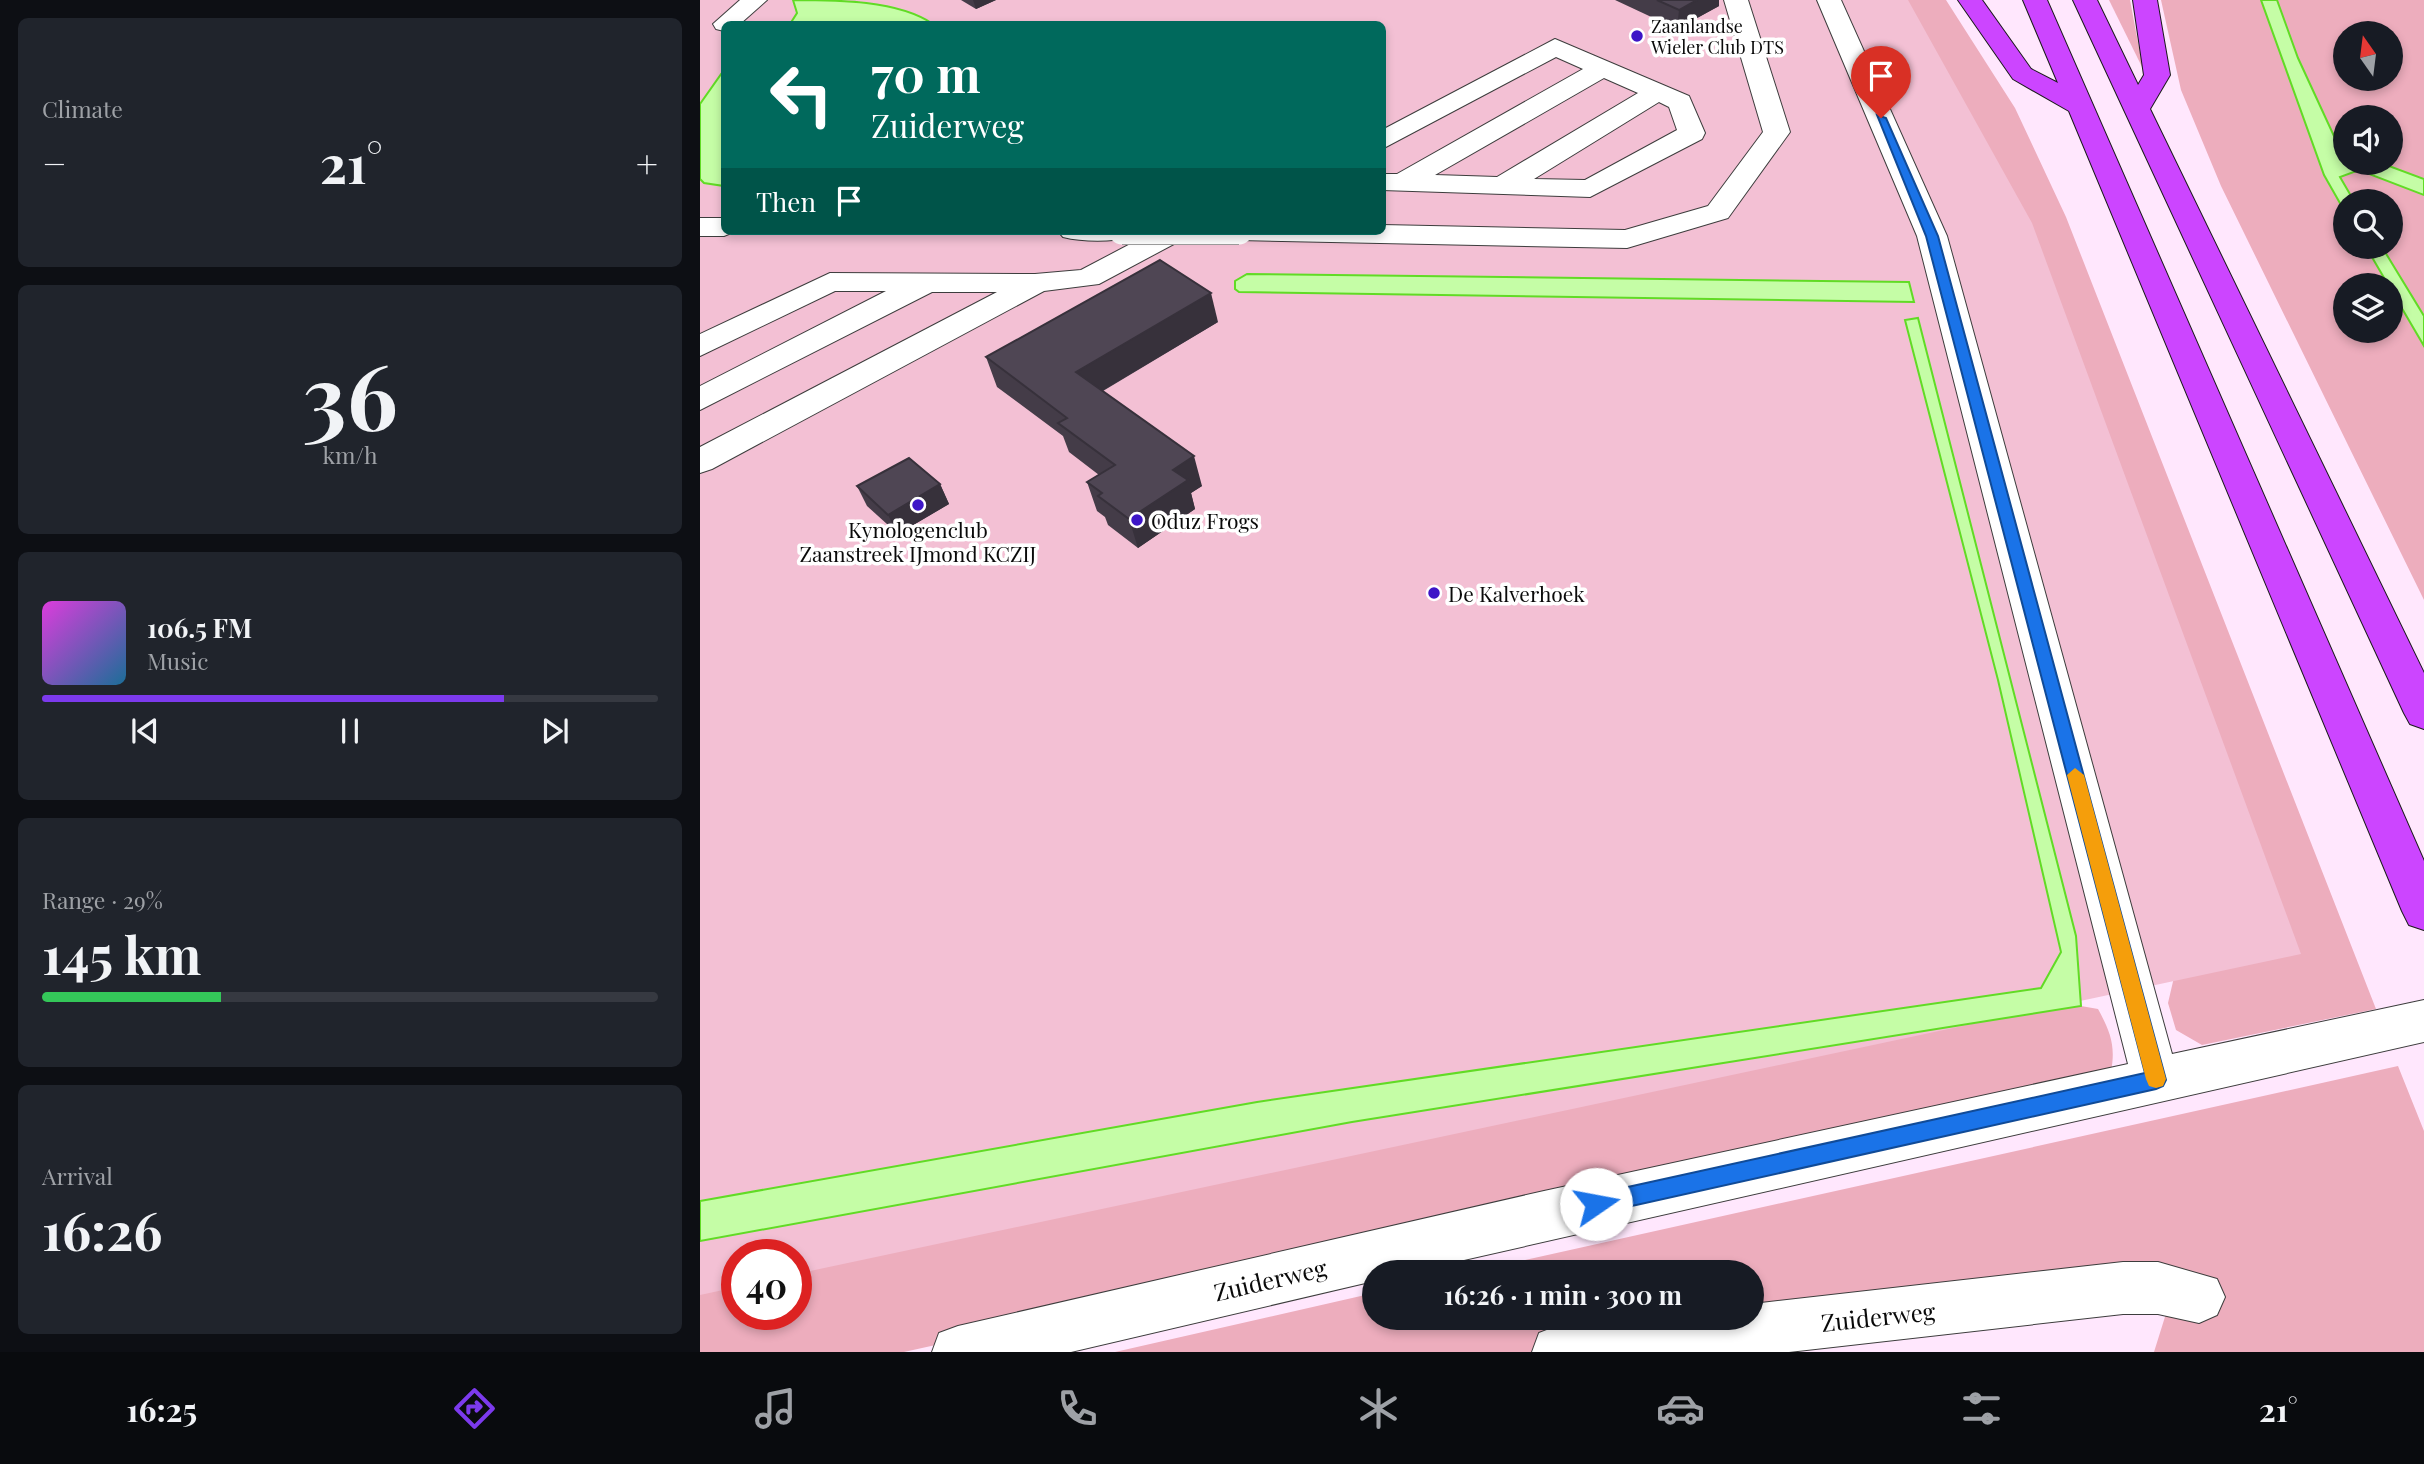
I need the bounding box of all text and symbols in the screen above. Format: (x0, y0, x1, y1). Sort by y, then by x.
place label: Zaanlandse Wieler Club DTS (1650, 14, 1784, 59)
north arrow (2333, 21, 2403, 91)
map controls (2333, 21, 2403, 343)
marker: Zaanlandse Wieler Club DTS (1629, 28, 1645, 44)
text: 70 m (871, 40, 981, 105)
pin (1851, 46, 1911, 118)
icon: left (756, 49, 847, 140)
icon: arrive (1862, 57, 1900, 95)
text: Climate (42, 93, 123, 124)
text: Zuiderweg (871, 103, 1024, 146)
button: sound (2333, 105, 2403, 175)
text: 21° (320, 128, 383, 197)
text: − (42, 137, 67, 188)
text: + (636, 137, 658, 188)
icon: arrive (830, 182, 868, 220)
text: Then (756, 184, 816, 219)
button: search (2333, 189, 2403, 259)
button: layers (2333, 273, 2403, 343)
text: 36 (302, 333, 398, 454)
text: km/h (322, 439, 378, 470)
marker: Kynologenclub Zaanstreek IJmond KCZIJ (910, 497, 926, 513)
place label: Oduz Frogs (1151, 506, 1259, 534)
marker: Oduz Frogs (1129, 512, 1145, 528)
place label: Kynologenclub Zaanstreek IJmond KCZIJ (800, 515, 1037, 567)
place label: De Kalverhoek (1448, 579, 1585, 607)
marker: De Kalverhoek (1426, 585, 1442, 601)
text: 106.5 FM (147, 610, 252, 645)
text: Music (147, 645, 208, 676)
icon: previous (126, 712, 164, 750)
icon: pause (331, 712, 369, 750)
icon: next (536, 712, 574, 750)
text: Range · 29% (42, 884, 163, 915)
text: 145 km (42, 919, 201, 988)
text: Arrival (42, 1160, 113, 1191)
position arrow (1559, 1167, 1633, 1241)
text: 16:26 (42, 1195, 163, 1264)
speed limit sign: 40 (721, 1239, 812, 1330)
street label: Zuiderweg (1210, 1250, 1330, 1308)
text: 16:26 · 1 min · 300 m (1444, 1277, 1682, 1312)
street label: Zuiderweg (1819, 1294, 1937, 1338)
icon: directions (450, 1384, 499, 1433)
icon: music (751, 1384, 800, 1433)
icon: phone (1053, 1384, 1102, 1433)
icon: climate (1354, 1384, 1403, 1433)
icon: car (1656, 1384, 1705, 1433)
icon: filters (1957, 1384, 2006, 1433)
text: 16:25 (126, 1387, 197, 1430)
text: 21° (2259, 1387, 2298, 1430)

